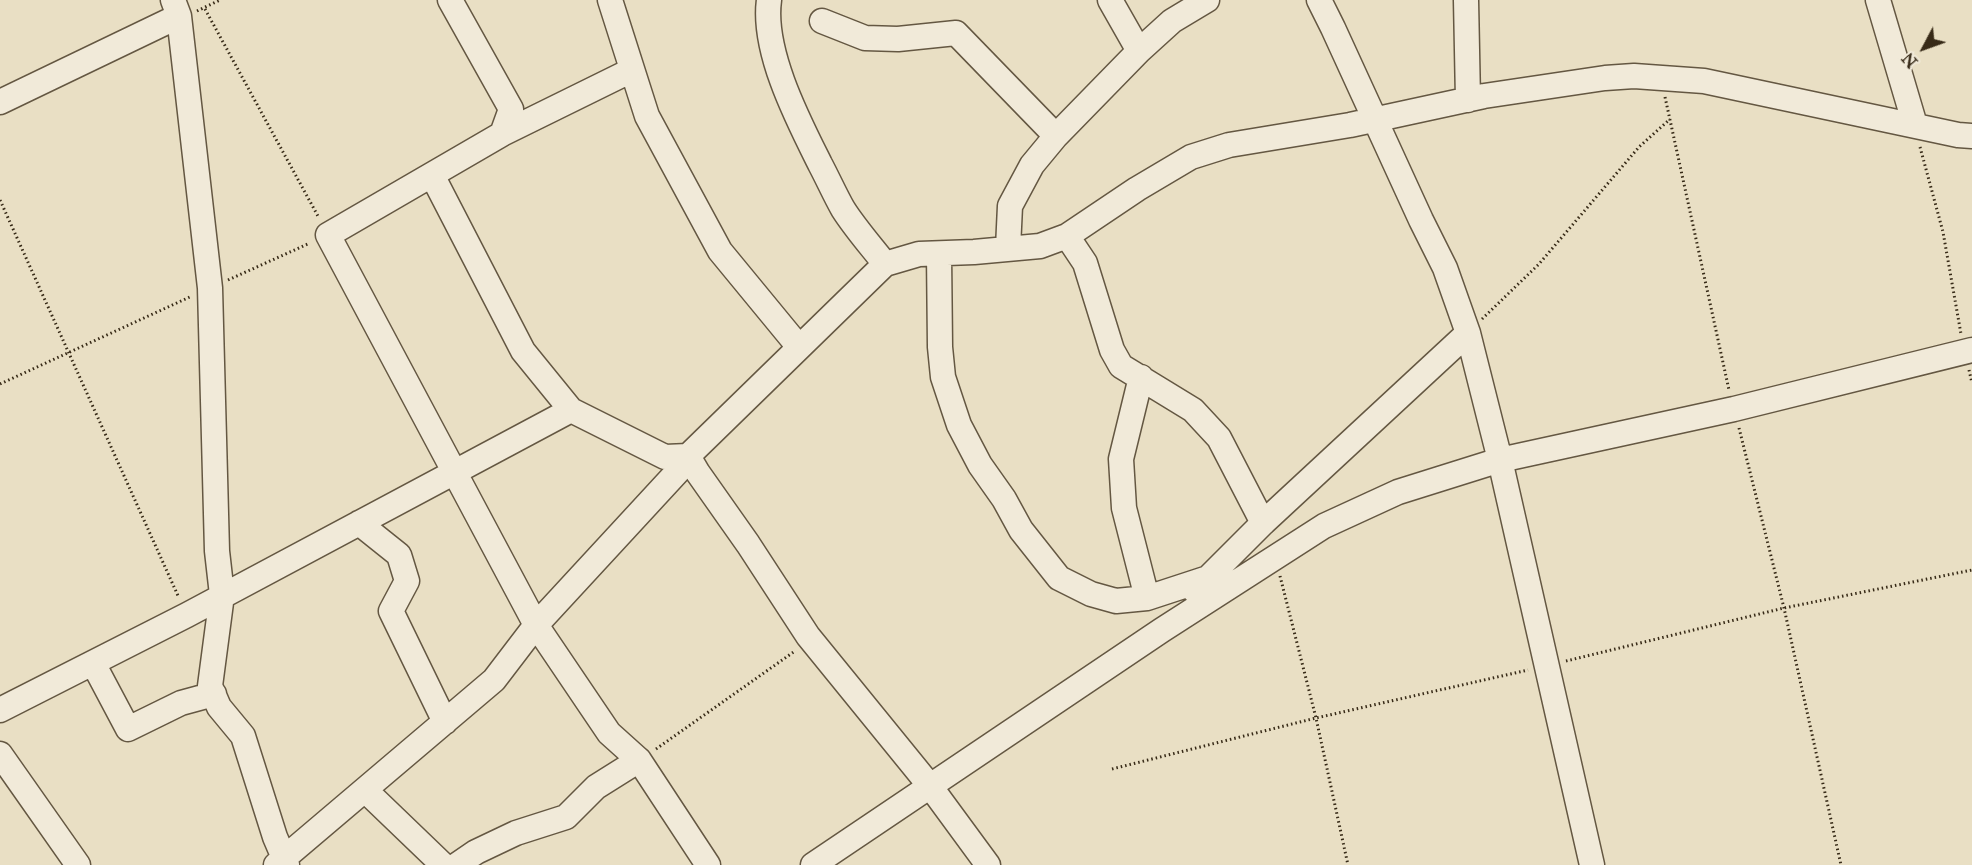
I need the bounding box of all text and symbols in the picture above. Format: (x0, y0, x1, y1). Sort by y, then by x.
north arrow (1894, 18, 1954, 78)
text: N (1898, 49, 1922, 71)

